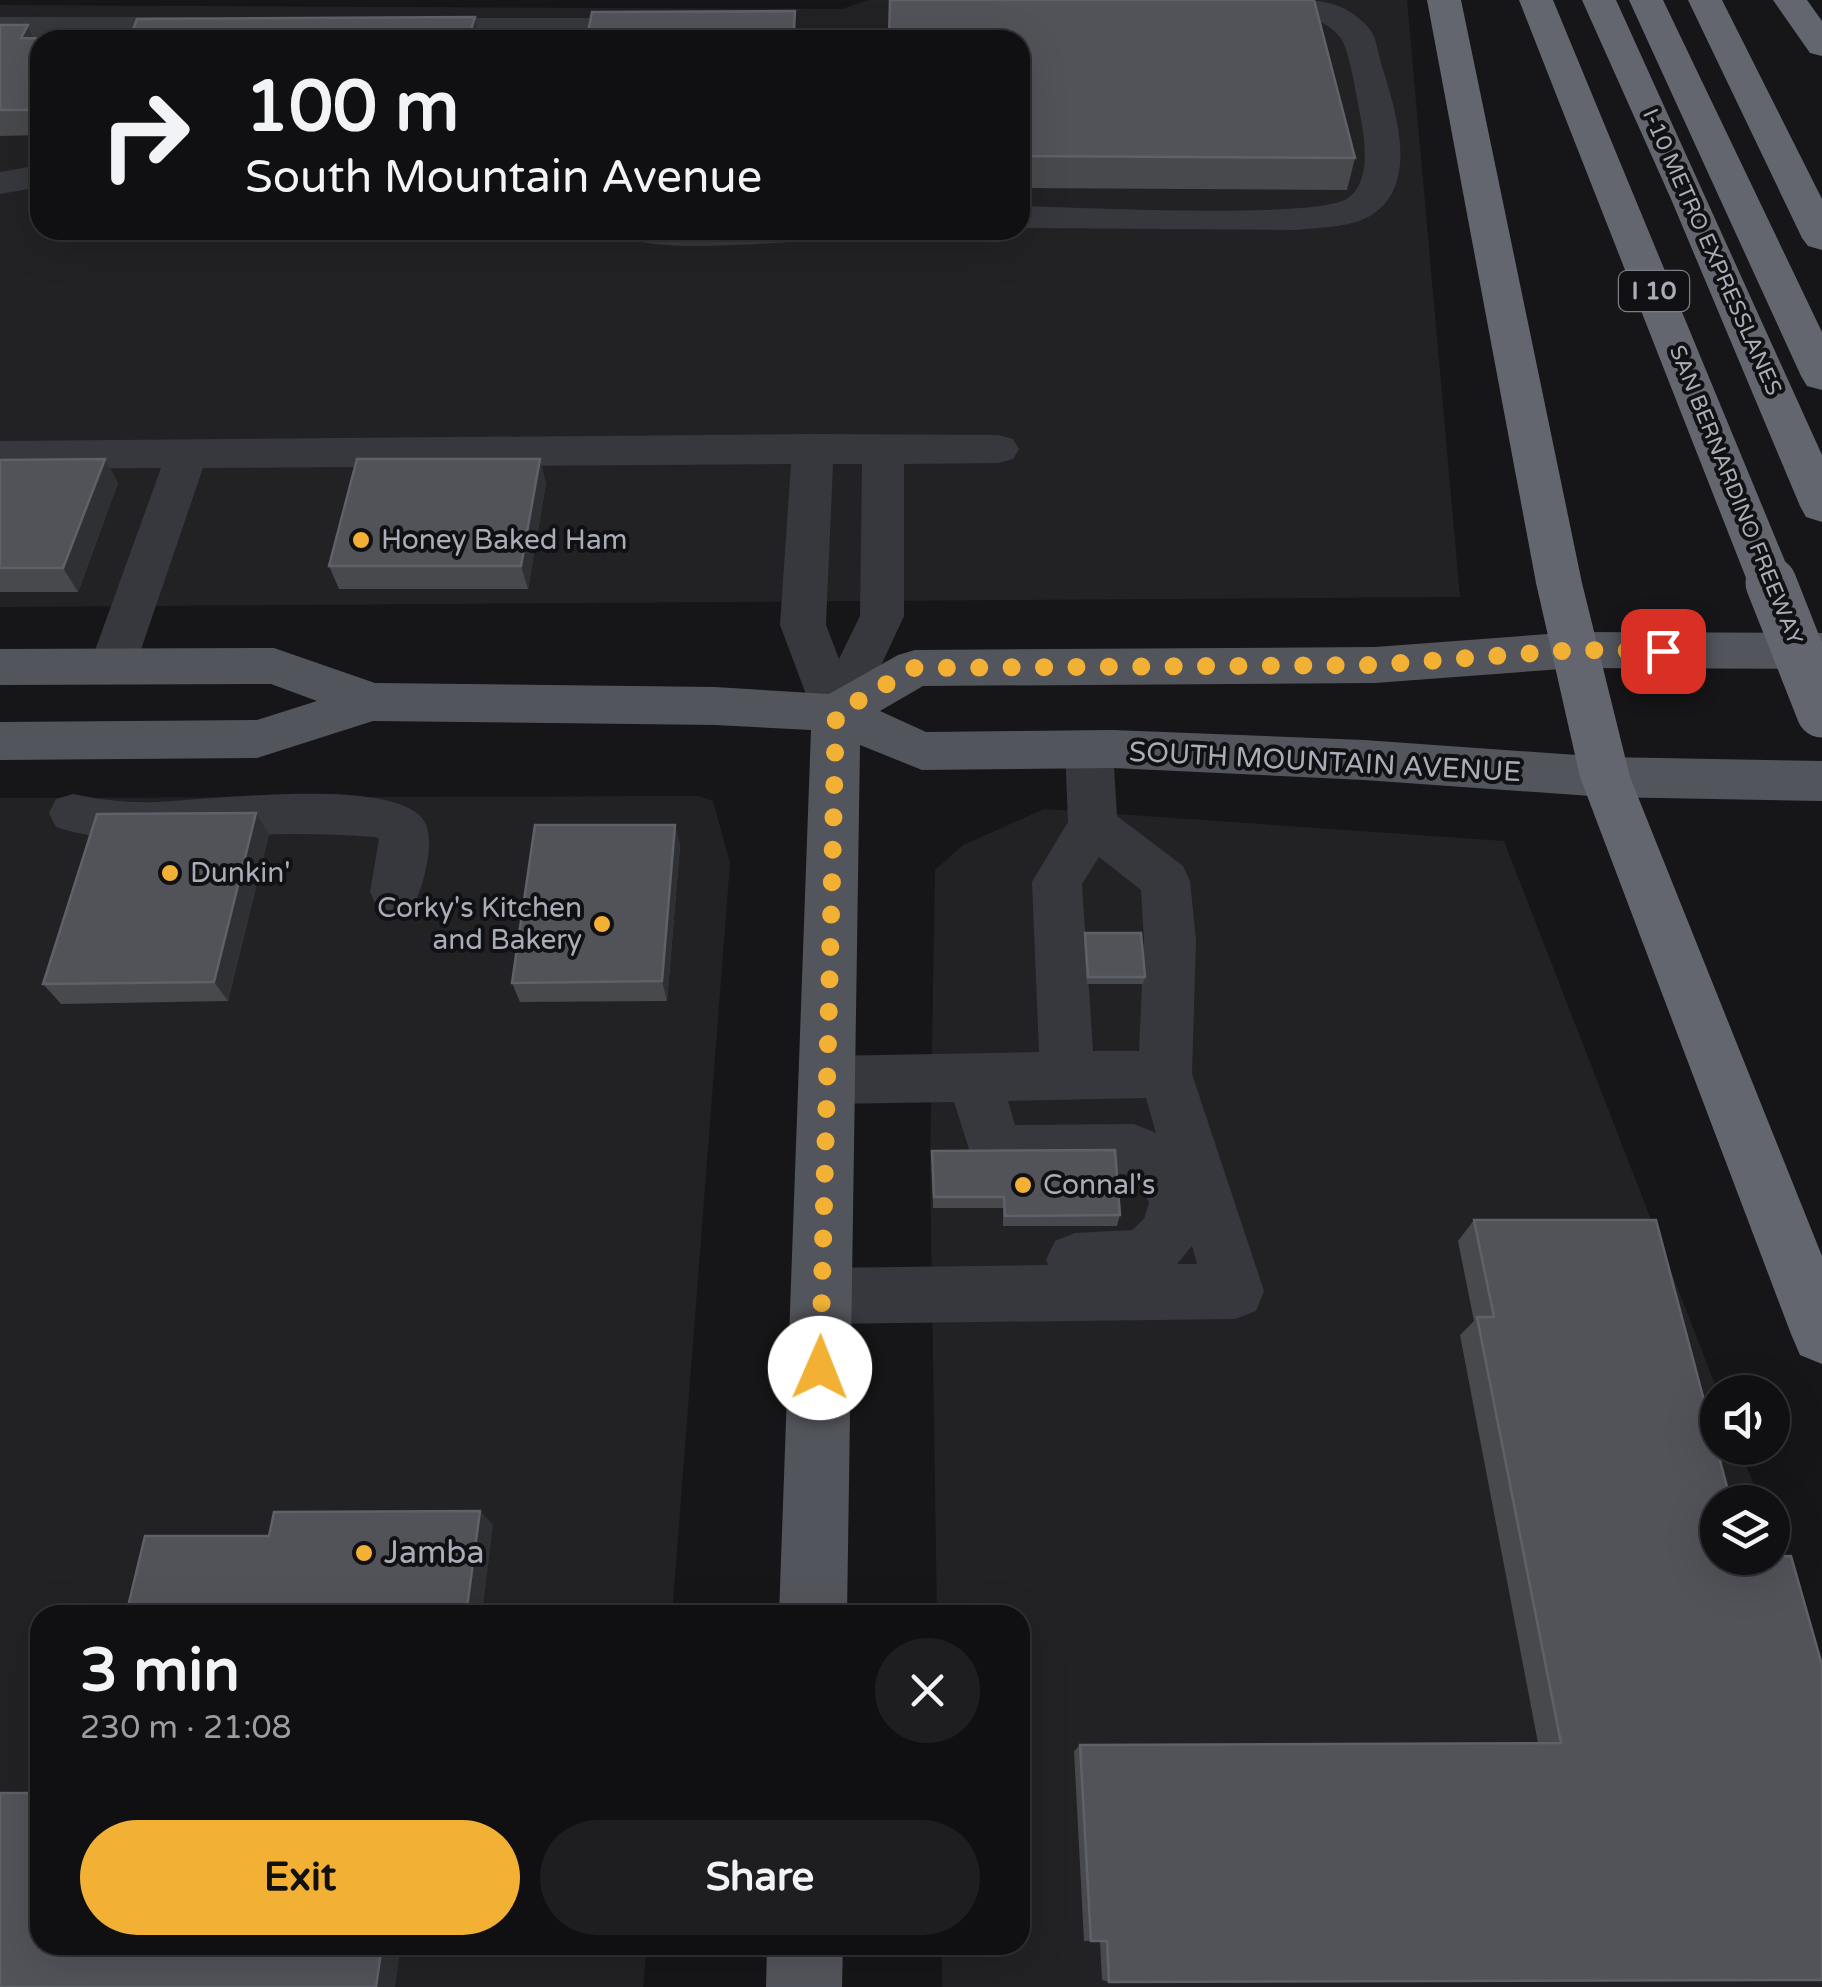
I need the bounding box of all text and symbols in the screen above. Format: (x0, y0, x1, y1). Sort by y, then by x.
text: 100 m (245, 66, 459, 150)
icon: right (80, 70, 210, 200)
street label: I-10 METRO EXPRESSLANES (1637, 105, 1787, 399)
text: South Mountain Avenue (245, 151, 762, 205)
road number: I 10 (1619, 271, 1689, 311)
street label: SAN BERNARDINO FREEWAY (1664, 342, 1808, 648)
place label: Honey Baked Ham (381, 523, 627, 557)
marker: Honey Baked Ham (350, 529, 372, 551)
pin (1621, 609, 1706, 694)
icon: arrive (1636, 624, 1691, 679)
street label: SOUTH MOUNTAIN AVENUE (1128, 735, 1522, 789)
place label: Dunkin' (190, 856, 290, 890)
marker: Dunkin' (159, 862, 181, 884)
place label: Corky's Kitchen and Bakery (377, 891, 582, 957)
marker: Corky's Kitchen and Bakery (591, 913, 613, 935)
place label: Connal's (1043, 1168, 1156, 1202)
marker: Connal's (1012, 1174, 1034, 1196)
position arrow (768, 1316, 872, 1420)
map controls (1700, 1375, 1790, 1575)
button: sound (1700, 1375, 1790, 1465)
button: layers (1700, 1485, 1790, 1575)
place label: Jamba (384, 1534, 484, 1572)
marker: Jamba (353, 1542, 375, 1564)
text: 3 min (80, 1635, 240, 1707)
button: close (875, 1638, 980, 1743)
text: 230 m · 21:08 (80, 1709, 292, 1747)
button: Exit (80, 1820, 520, 1935)
button: Share (540, 1820, 980, 1935)

